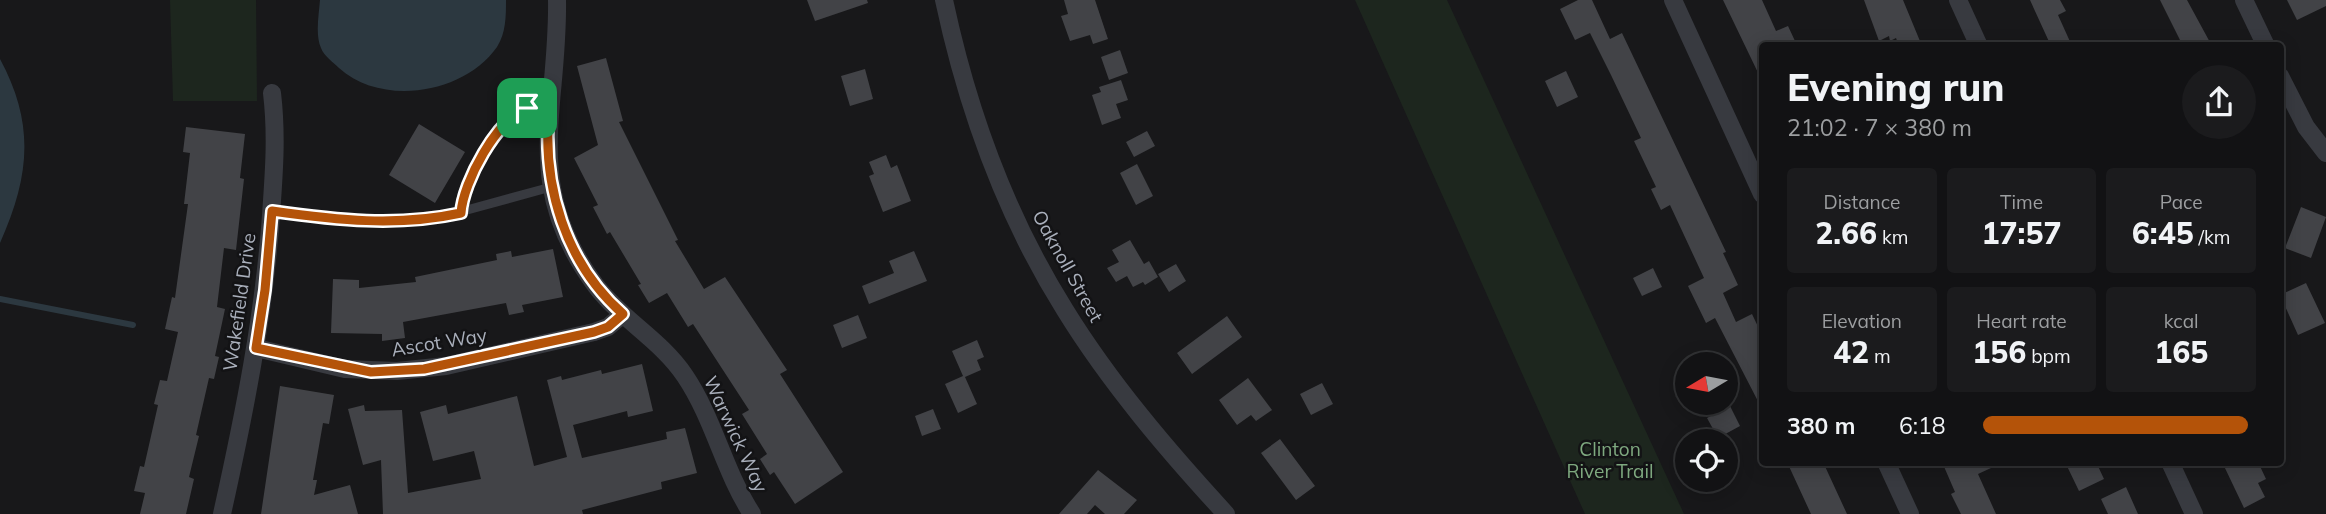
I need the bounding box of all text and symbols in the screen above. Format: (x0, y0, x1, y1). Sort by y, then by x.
text: Evening run (1787, 63, 2005, 111)
button: share (2182, 65, 2256, 139)
pin (497, 78, 557, 138)
icon: arrive (508, 89, 546, 127)
text: 21:02 · 7 × 380 m (1787, 113, 1972, 142)
text: Distance (1823, 190, 1900, 214)
text: Time (2000, 190, 2043, 214)
text: Pace (2160, 190, 2203, 214)
street label: Oaknoll Street (1027, 206, 1109, 327)
text: 2.66 (1815, 214, 1877, 252)
text: 17:57 (1982, 214, 2061, 252)
text: 6:45 (2132, 214, 2194, 252)
text: km (1877, 225, 1908, 249)
text: /km (2194, 225, 2230, 249)
street label: Wakefield Drive (217, 231, 261, 373)
text: Elevation (1822, 309, 1902, 333)
text: Heart rate (1976, 309, 2067, 333)
text: kcal (2164, 309, 2199, 333)
street label: Ascot Way (390, 323, 488, 361)
text: 42 (1833, 333, 1869, 371)
text: 156 (1972, 333, 2026, 371)
text: 165 (2154, 333, 2208, 371)
text: m (1869, 344, 1891, 368)
text: bpm (2026, 344, 2071, 368)
north arrow (1675, 352, 1738, 415)
map controls (1675, 352, 1738, 492)
street label: Warwick Way (699, 372, 773, 496)
text: 380 m (1787, 411, 1855, 440)
text: 6:18 (1899, 411, 1946, 440)
button: locate (1675, 429, 1738, 492)
park label: Clinton River Trail (1566, 437, 1654, 483)

